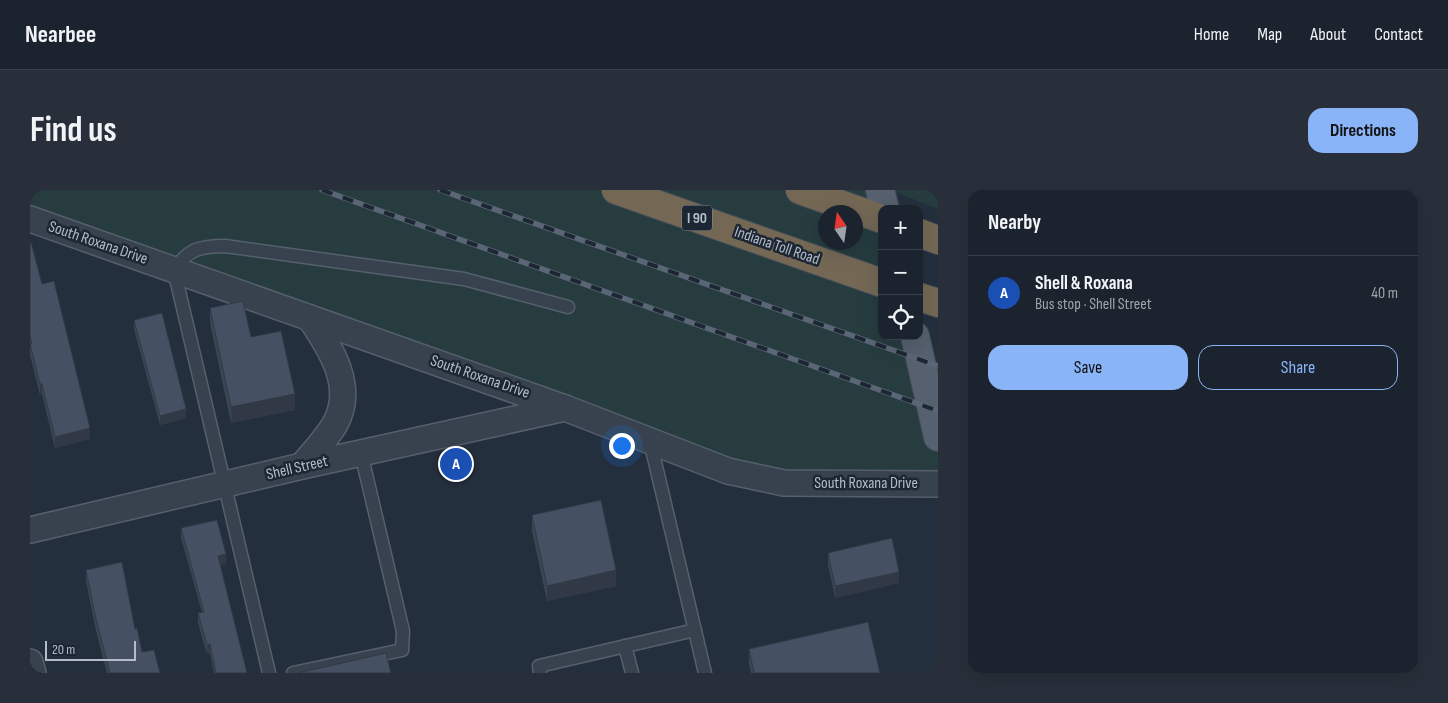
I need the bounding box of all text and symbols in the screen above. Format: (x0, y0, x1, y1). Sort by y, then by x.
text: Nearbee (25, 20, 96, 49)
text: Home (1194, 24, 1229, 45)
text: Map (1257, 24, 1282, 45)
text: About (1310, 24, 1346, 45)
text: Contact (1374, 24, 1423, 45)
button: Directions (1308, 108, 1418, 153)
text: Find us (30, 109, 117, 152)
road number: I 90 (682, 205, 712, 230)
north arrow (818, 205, 863, 250)
map controls (878, 205, 923, 340)
button: + (878, 205, 923, 250)
text: Nearby (988, 210, 1041, 235)
street label: South Roxana Drive (46, 217, 150, 269)
street label: Indiana Toll Road (732, 223, 822, 269)
button: − (878, 250, 923, 295)
text: Shell & Roxana (1035, 272, 1133, 295)
text: A (1000, 284, 1008, 303)
text: 40 m (1371, 284, 1398, 303)
button: locate (878, 295, 923, 340)
text: Bus stop · Shell Street (1035, 295, 1152, 314)
button: Save (988, 345, 1188, 390)
button: Share (1198, 345, 1398, 390)
street label: South Roxana Drive (428, 351, 532, 403)
your location (609, 433, 635, 459)
pin: A (440, 445, 472, 483)
street label: Shell Street (264, 452, 330, 484)
street label: South Roxana Drive (814, 474, 918, 493)
scale bar (45, 638, 136, 661)
text: 20 m (52, 641, 75, 658)

